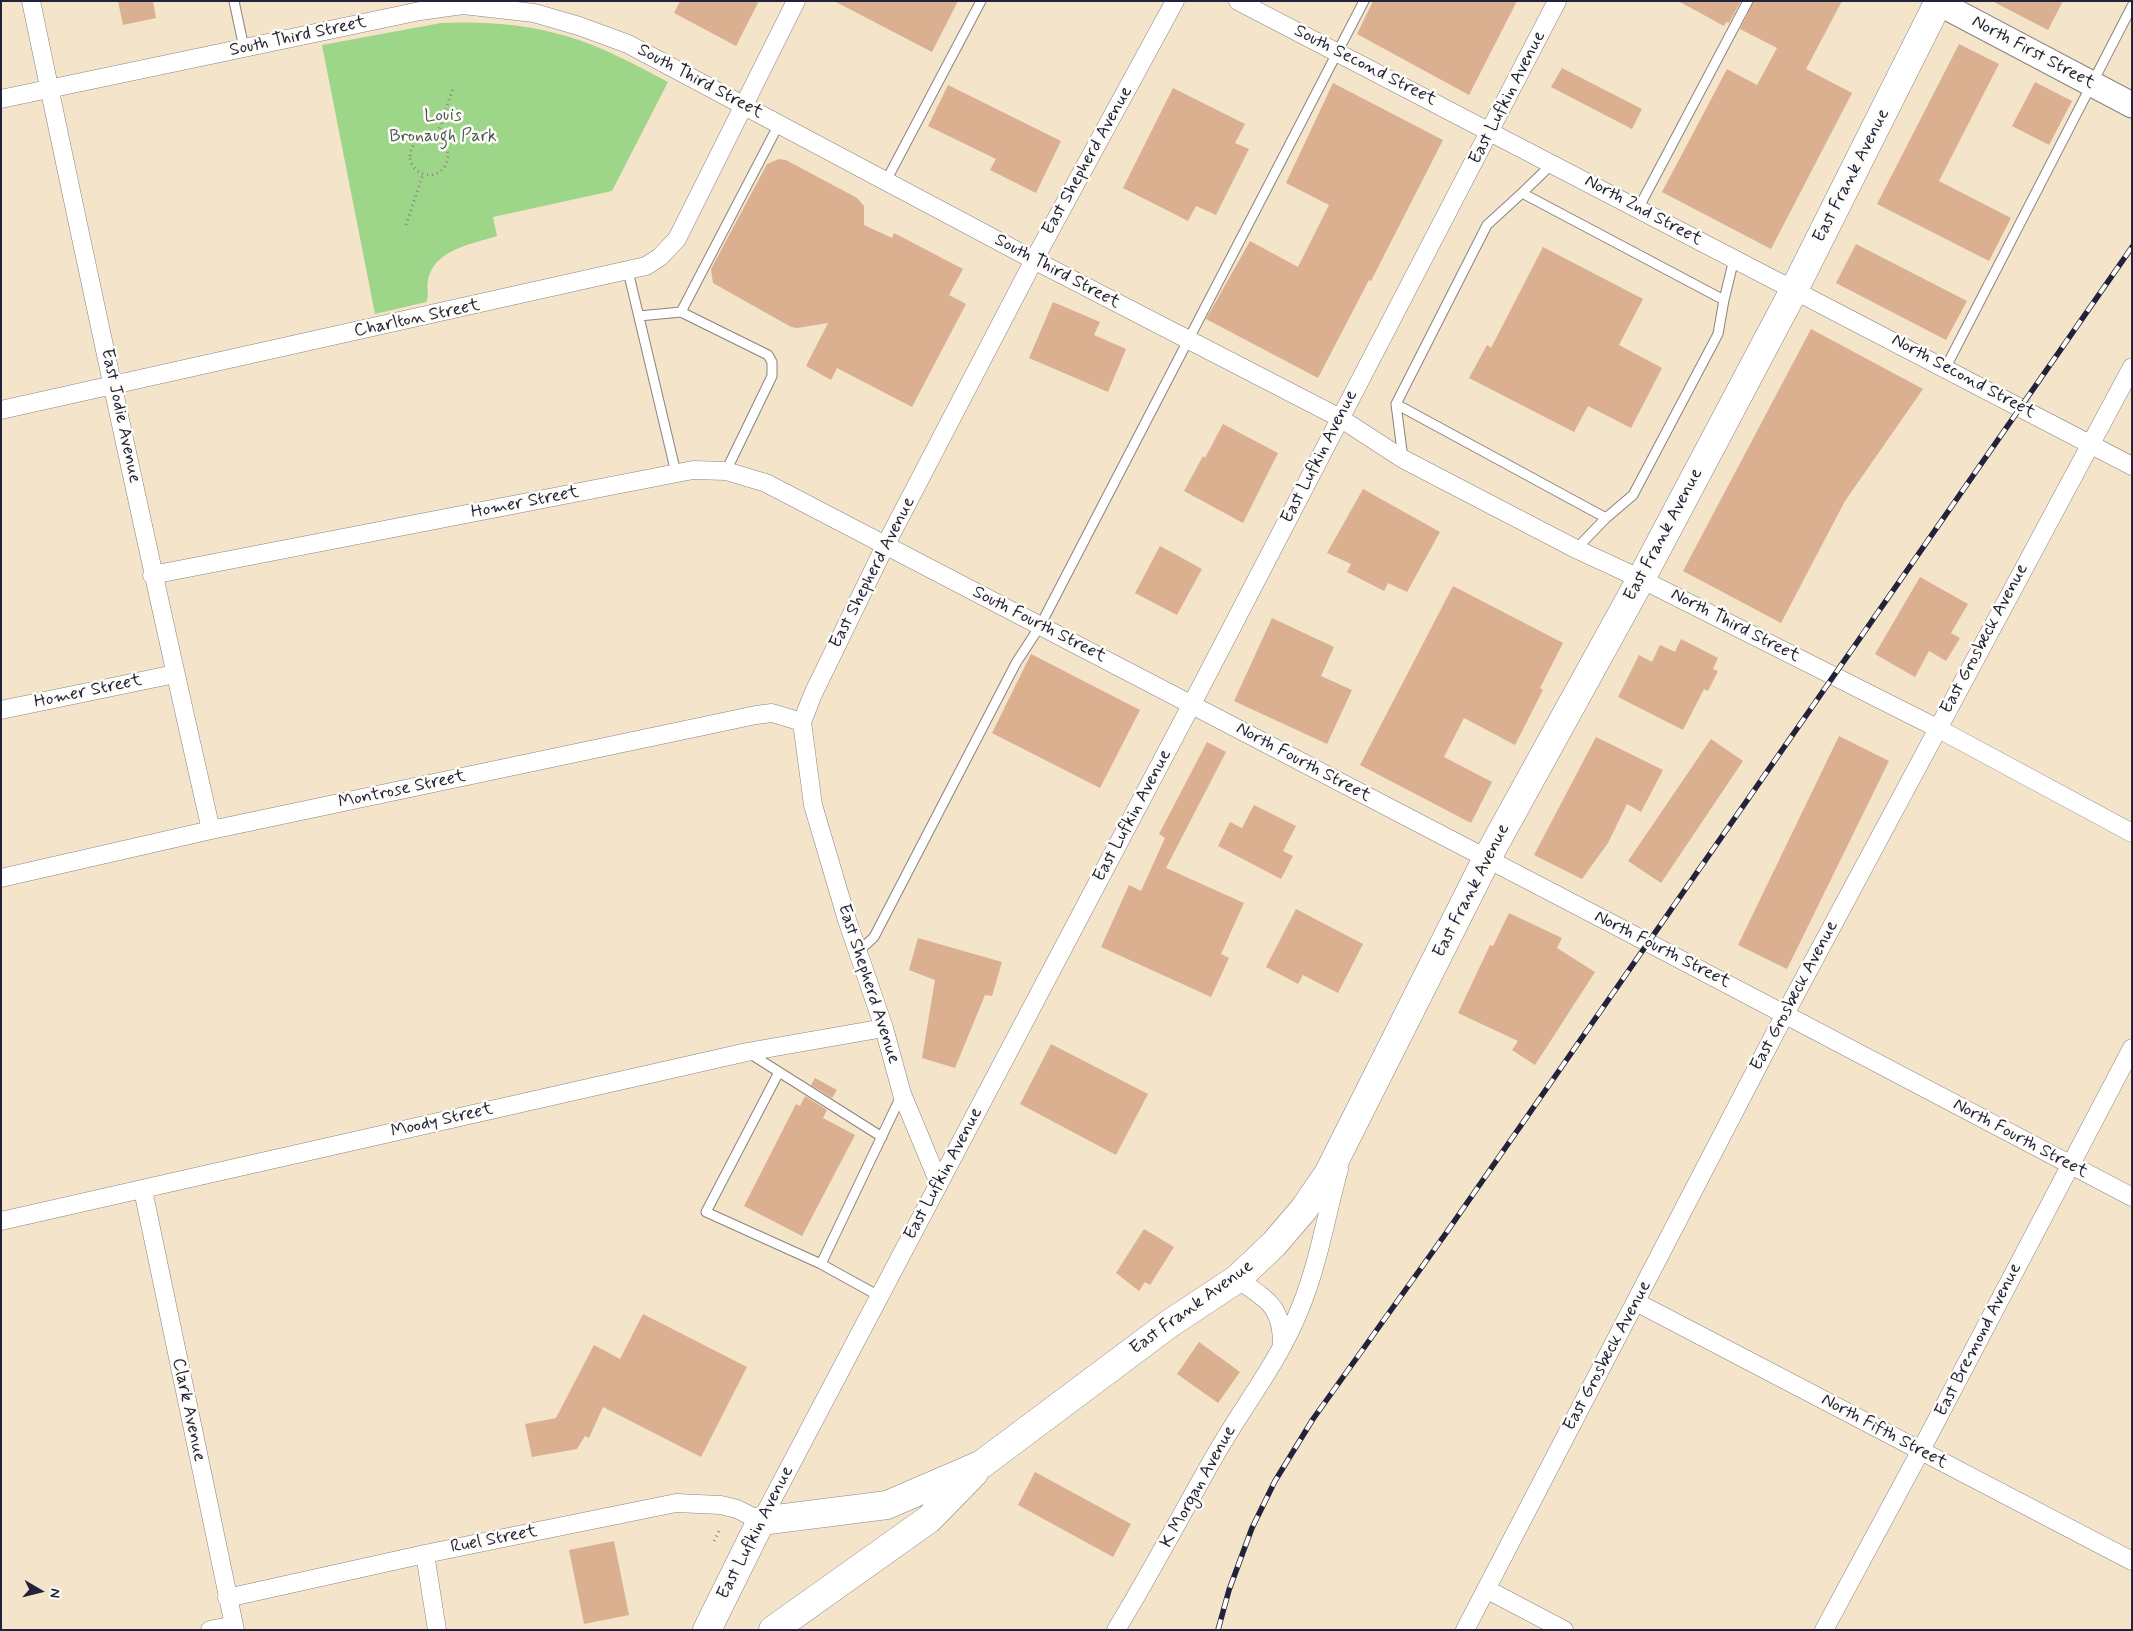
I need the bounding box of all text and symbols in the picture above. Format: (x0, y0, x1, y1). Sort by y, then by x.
street label: North First Street (1968, 11, 2098, 95)
street label: South Third Street (228, 12, 368, 62)
street label: South Second Street (1290, 21, 1440, 111)
street label: East Lufkin Avenue (1465, 28, 1551, 168)
street label: South Third Street (634, 40, 766, 124)
street label: East Shepherd Avenue (1038, 83, 1138, 239)
park label: Louis Bronaugh Park (389, 105, 497, 148)
street label: East Frank Avenue (1809, 105, 1895, 247)
street label: North 2nd Street (1581, 171, 1705, 251)
street label: South Third Street (991, 230, 1123, 314)
street label: Charlton Street (352, 295, 482, 343)
street label: North Second Street (1887, 330, 2039, 424)
street label: East Jodie Avenue (95, 347, 145, 485)
street label: East Lufkin Avenue (1277, 387, 1363, 527)
street label: East Frank Avenue (1620, 465, 1708, 605)
street label: Homer Street (469, 482, 581, 524)
street label: East Shepherd Avenue (826, 494, 920, 652)
street label: East Grosbeck Avenue (1936, 560, 2034, 718)
street label: South Fourth Street (969, 582, 1109, 668)
street label: North Third Street (1667, 584, 1803, 668)
street label: Homer Street (32, 670, 144, 714)
street label: North Fourth Street (1232, 718, 1374, 808)
street label: East Lufkin Avenue (1089, 746, 1177, 886)
street label: Montrose Street (336, 766, 468, 814)
street label: East Frank Avenue (1429, 820, 1515, 962)
street label: East Shepherd Avenue (832, 901, 904, 1067)
street label: North Fourth Street (1590, 906, 1734, 994)
street label: East Grosbeck Avenue (1746, 917, 1844, 1075)
street label: North Fourth Street (1949, 1094, 2091, 1184)
street label: Moody Street (389, 1099, 495, 1143)
street label: East Lufkin Avenue (900, 1104, 988, 1244)
street label: East Frank Avenue (1126, 1256, 1258, 1360)
street label: East Bremond Avenue (1931, 1260, 2027, 1420)
street label: East Grosbeck Avenue (1559, 1277, 1657, 1435)
street label: Clark Avenue (167, 1356, 209, 1464)
street label: North Fifth Street (1817, 1390, 1951, 1474)
street label: K Morgan Avenue (1156, 1422, 1242, 1552)
street label: East Lufkin Avenue (713, 1463, 799, 1603)
street label: Ruel Street (449, 1521, 539, 1559)
north arrow (15, 1566, 65, 1616)
text: N (45, 1587, 64, 1599)

